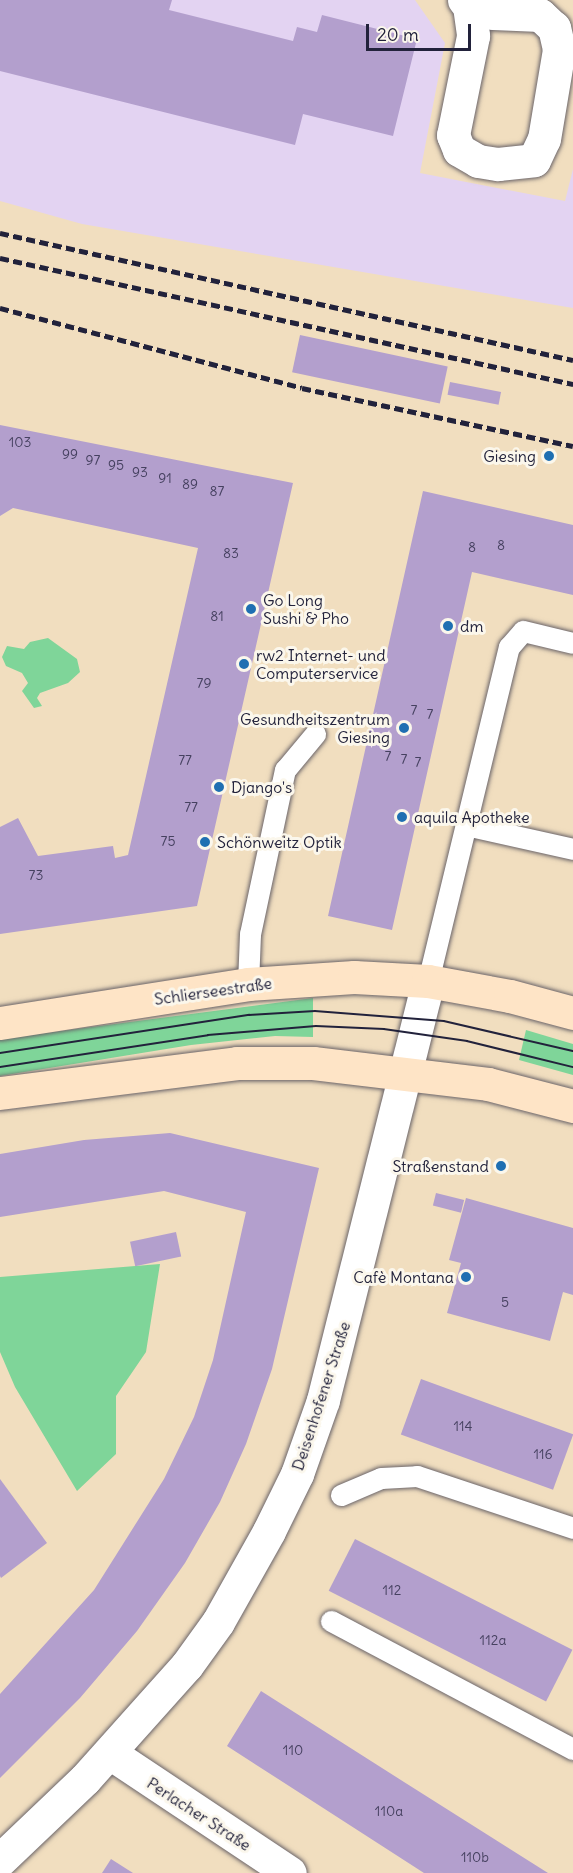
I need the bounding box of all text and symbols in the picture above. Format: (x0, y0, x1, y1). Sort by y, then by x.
scale bar (369, 12, 474, 50)
text: 20 m (377, 23, 419, 46)
house number: 103 (9, 434, 31, 450)
house number: 99 (62, 446, 78, 462)
place label: Giesing (483, 446, 536, 466)
marker: Giesing (540, 447, 558, 465)
house number: 97 (86, 452, 100, 468)
house number: 95 (108, 457, 124, 473)
house number: 93 (132, 464, 148, 480)
house number: 91 (158, 470, 172, 486)
house number: 89 (182, 476, 198, 492)
house number: 87 (210, 483, 224, 499)
house number: 8 (497, 537, 505, 553)
house number: 8 (468, 539, 476, 555)
house number: 83 (223, 545, 239, 561)
place label: Go Long Sushi & Pho (263, 590, 349, 628)
marker: Go Long Sushi & Pho (244, 602, 258, 616)
house number: 81 (210, 608, 224, 624)
place label: dm (460, 616, 483, 636)
marker: dm (441, 619, 455, 633)
place label: rw2 Internet- und Computerservice (256, 645, 386, 683)
marker: rw2 Internet- und Computerservice (237, 657, 251, 671)
house number: 79 (197, 675, 211, 691)
house number: 7 (411, 702, 417, 718)
house number: 7 (427, 706, 433, 722)
place label: Gesundheitszentrum Giesing (240, 709, 390, 747)
marker: Gesundheitszentrum Giesing (395, 719, 413, 737)
house number: 7 (385, 748, 391, 764)
house number: 7 (401, 751, 407, 767)
house number: 77 (178, 752, 192, 768)
house number: 7 (415, 754, 421, 770)
place label: Django's (231, 777, 292, 797)
marker: Django's (212, 780, 226, 794)
house number: 77 (184, 799, 198, 815)
place label: aquila Apotheke (414, 807, 530, 827)
marker: aquila Apotheke (395, 810, 409, 824)
place label: Schönweitz Optik (217, 832, 342, 852)
house number: 75 (161, 833, 175, 849)
marker: Schönweitz Optik (198, 835, 212, 849)
house number: 73 (29, 867, 43, 883)
street label: Schlierseestraße (153, 973, 273, 1009)
place label: Straßenstand (392, 1156, 489, 1176)
marker: Straßenstand (494, 1159, 508, 1173)
place label: Cafè Montana (353, 1267, 454, 1287)
marker: Cafè Montana (459, 1270, 473, 1284)
house number: 5 (501, 1294, 509, 1310)
street label: Deisenhofener Straße (288, 1319, 354, 1473)
house number: 114 (453, 1418, 473, 1434)
house number: 116 (533, 1446, 553, 1462)
house number: 112 (383, 1582, 401, 1598)
house number: 112a (480, 1632, 506, 1648)
house number: 110 (283, 1742, 303, 1758)
street label: Perlacher Straße (143, 1773, 255, 1855)
house number: 110a (375, 1803, 403, 1819)
house number: 110b (461, 1849, 489, 1865)

